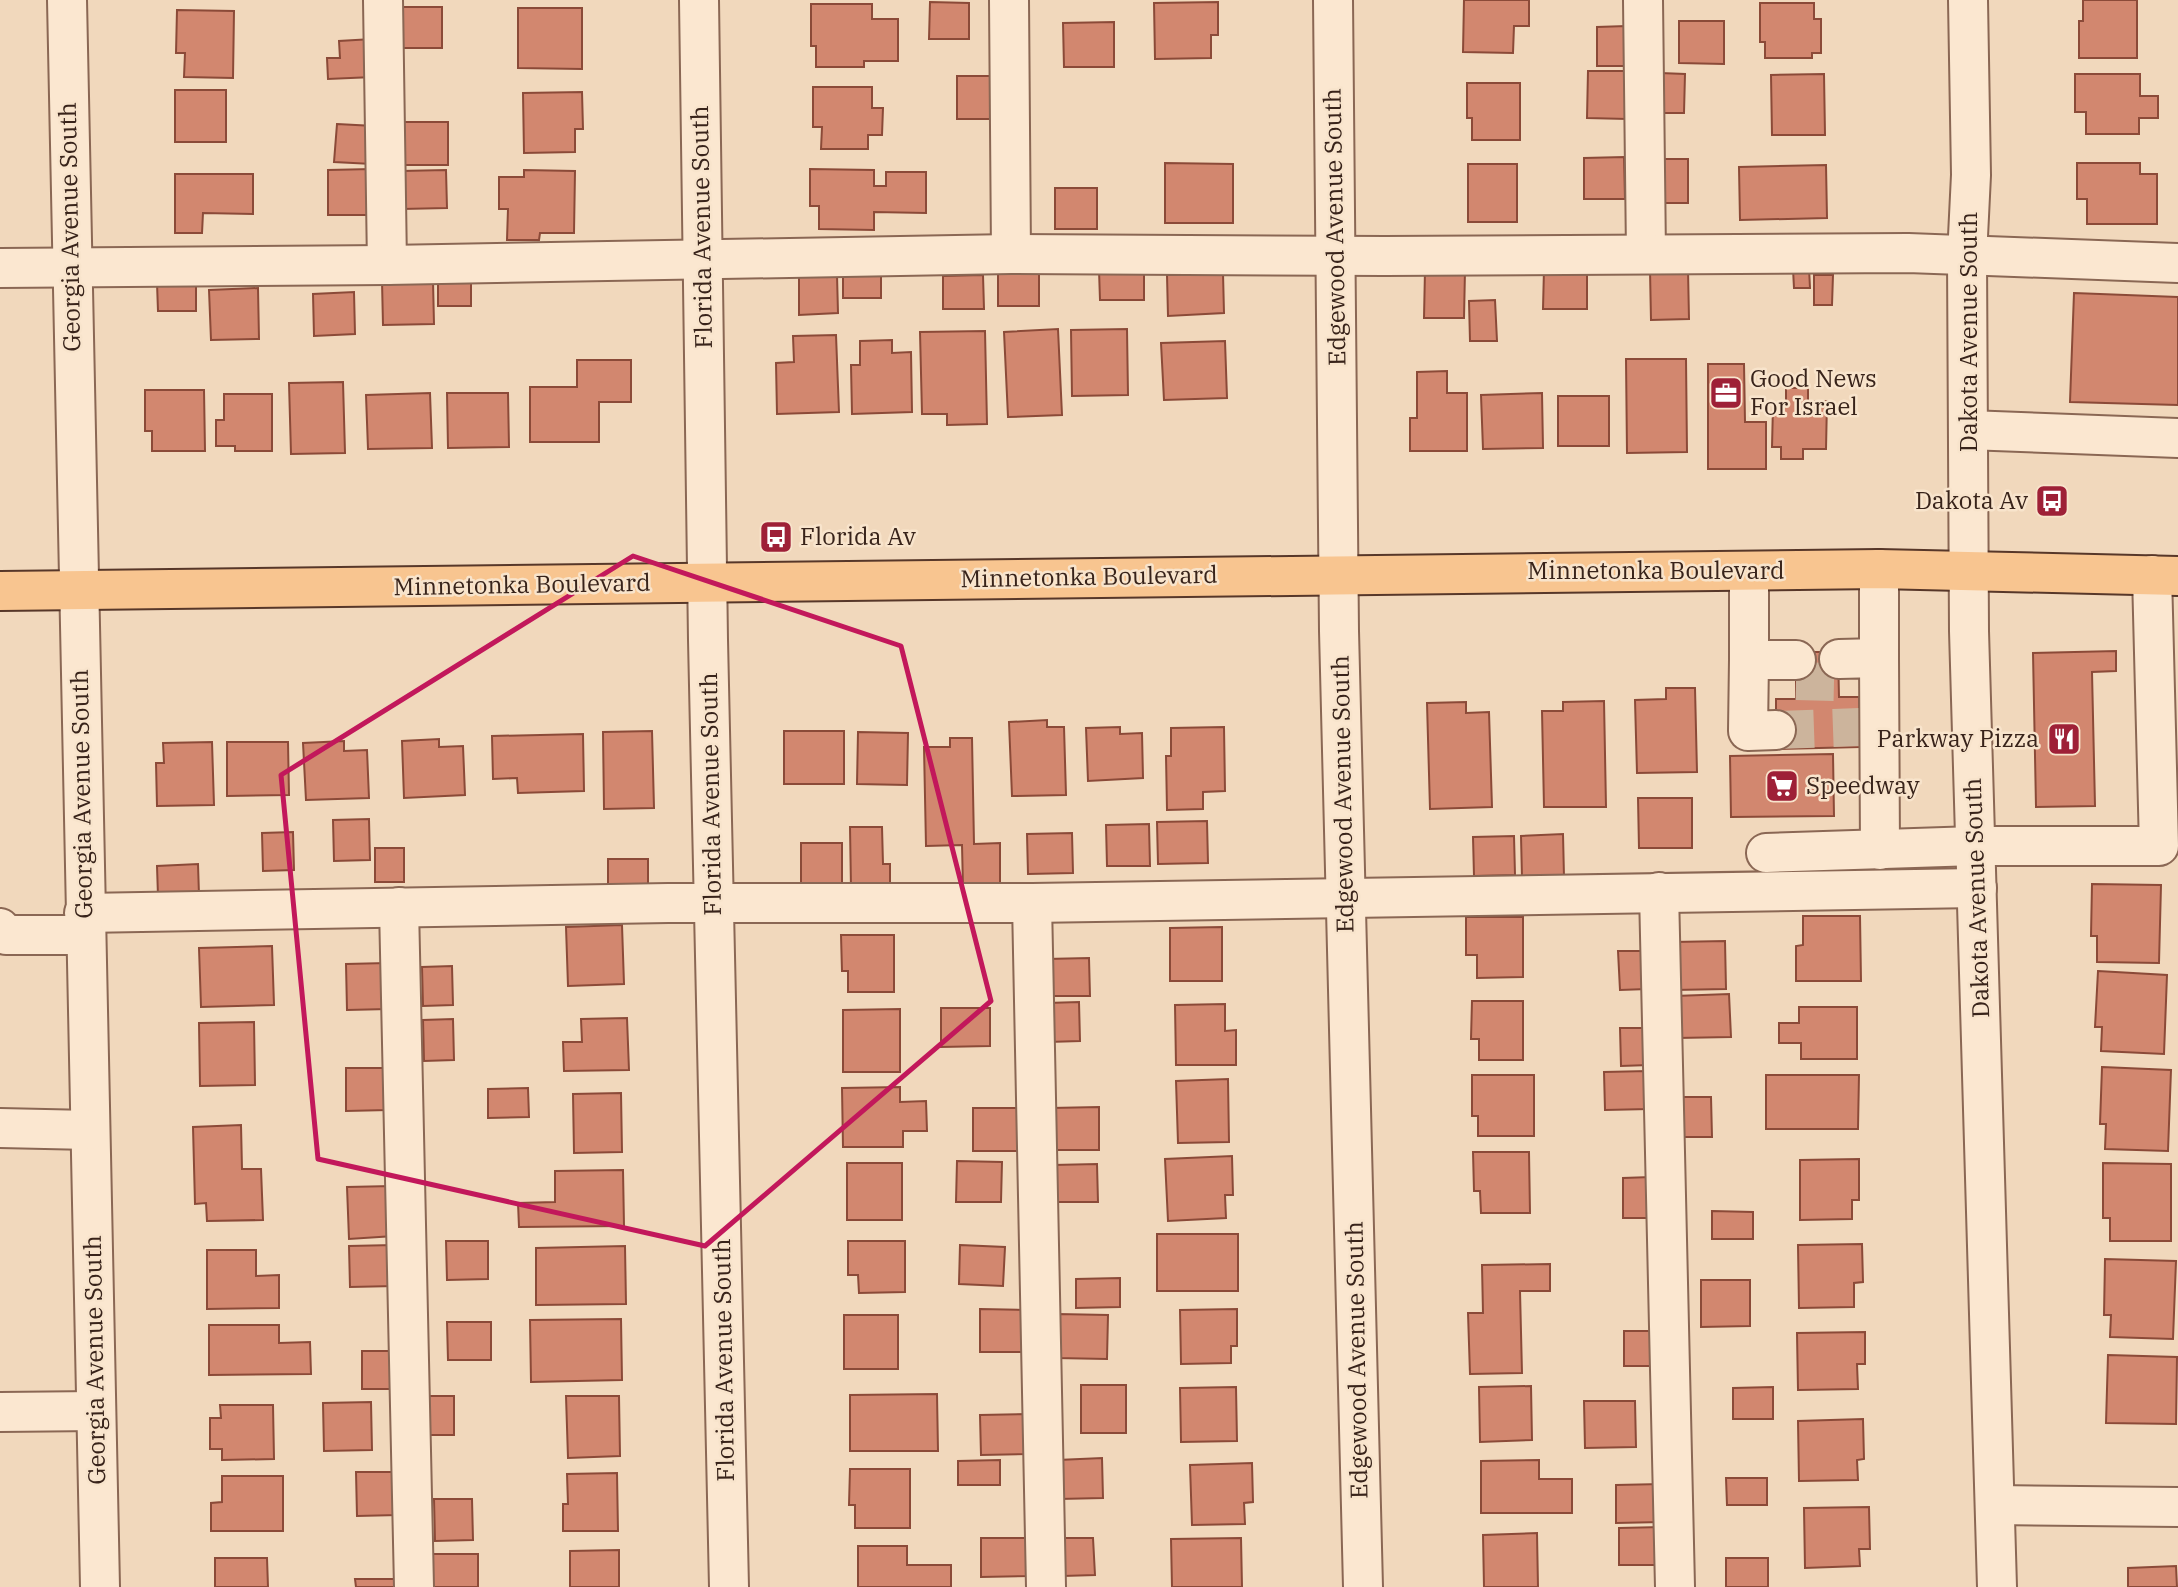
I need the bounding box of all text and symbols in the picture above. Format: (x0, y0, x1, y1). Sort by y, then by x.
street label: Edgewood Avenue South (1316, 88, 1352, 366)
street label: Georgia Avenue South (51, 102, 87, 352)
street label: Florida Avenue South (683, 105, 719, 349)
street label: Dakota Avenue South (1952, 212, 1984, 452)
place label: Good News For Israel (1750, 362, 1877, 422)
office icon: Good News For Israel (1707, 374, 1745, 412)
bus stop icon: Dakota Av (2033, 482, 2071, 520)
place label: Dakota Av (1915, 484, 2028, 516)
bus stop icon: Florida Av (757, 518, 795, 556)
place label: Florida Av (800, 520, 916, 552)
street label: Minnetonka Boulevard (1527, 554, 1785, 586)
street label: Minnetonka Boulevard (960, 558, 1218, 594)
street label: Minnetonka Boulevard (393, 566, 651, 602)
street label: Edgewood Avenue South (1324, 655, 1360, 933)
street label: Georgia Avenue South (63, 669, 99, 919)
street label: Florida Avenue South (692, 672, 728, 916)
restaurant icon: Parkway Pizza (2045, 720, 2083, 758)
place label: Parkway Pizza (1877, 722, 2039, 754)
supermarket icon: Speedway (1763, 767, 1801, 805)
place label: Speedway (1806, 769, 1920, 801)
street label: Dakota Avenue South (1956, 777, 1996, 1019)
street label: Edgewood Avenue South (1338, 1221, 1374, 1499)
street label: Georgia Avenue South (76, 1235, 112, 1485)
street label: Florida Avenue South (705, 1238, 741, 1482)

